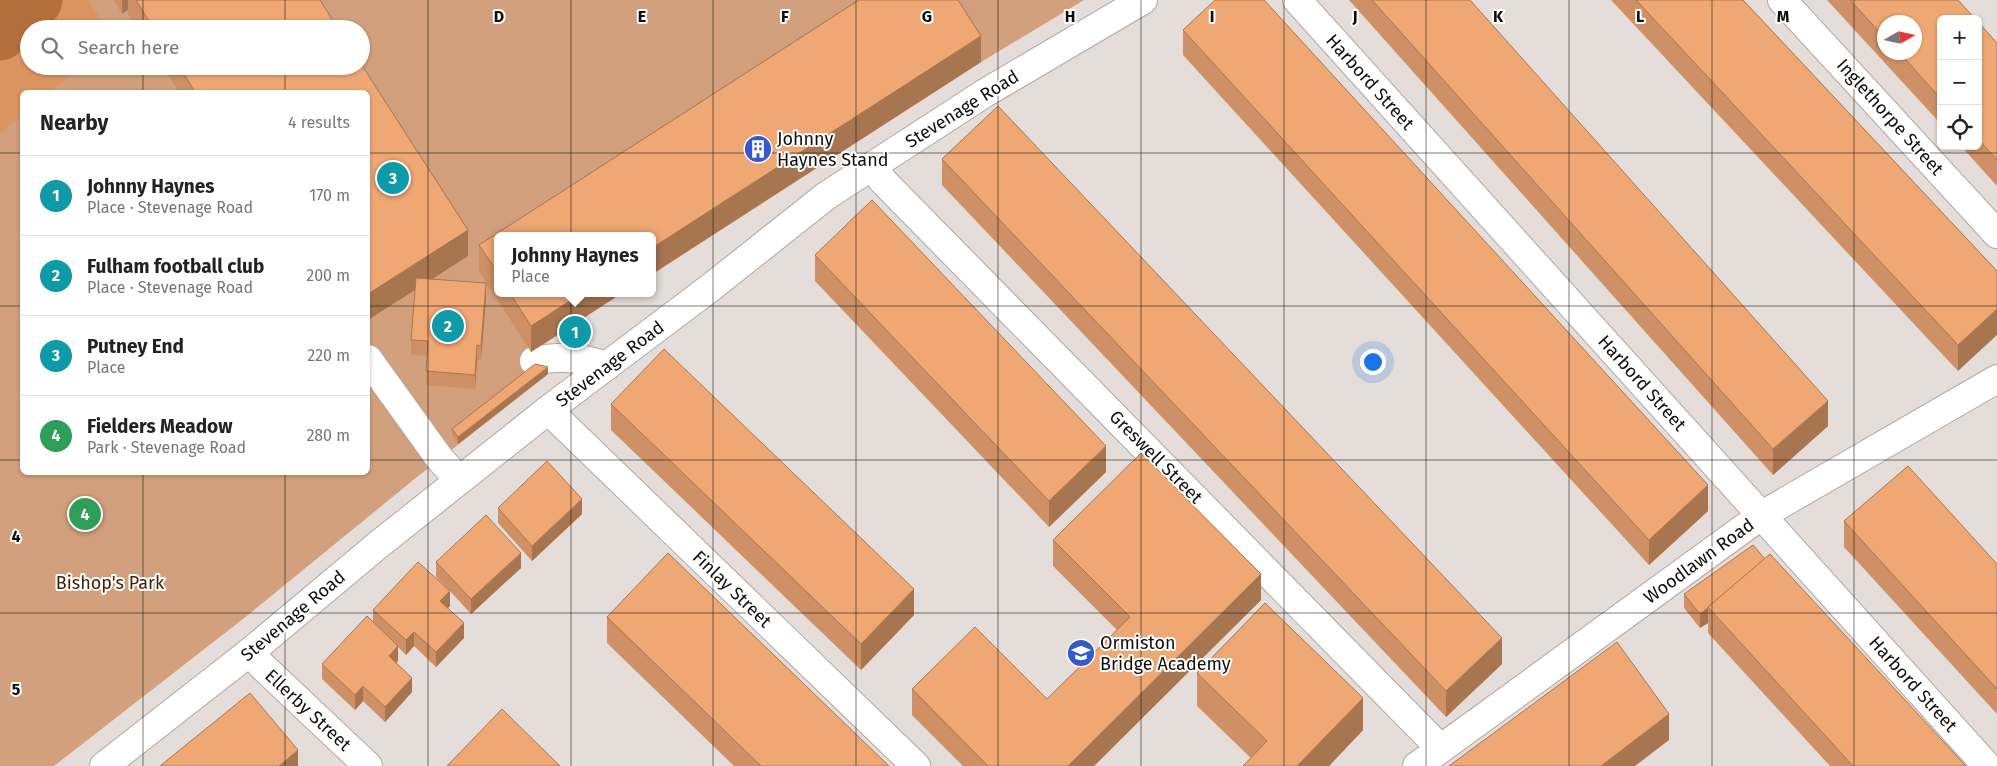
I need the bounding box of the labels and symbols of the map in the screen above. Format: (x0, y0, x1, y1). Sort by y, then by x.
text: D (494, 7, 504, 26)
text: E (638, 7, 646, 26)
text: F (781, 7, 789, 26)
text: G (922, 7, 932, 26)
text: H (1065, 7, 1075, 26)
text: I (1210, 7, 1214, 26)
text: J (1351, 7, 1358, 26)
text: K (1493, 7, 1504, 26)
text: L (1636, 7, 1644, 26)
text: M (1777, 7, 1790, 26)
north arrow (1877, 15, 1922, 60)
street label: Harbord Street (1321, 30, 1419, 135)
street label: Inglethorpe Street (1832, 54, 1948, 180)
street label: Stevenage Road (901, 65, 1023, 153)
place label: Johnny Haynes Stand (777, 128, 888, 171)
building icon: Johnny Haynes Stand (743, 134, 773, 164)
pin: 3 (377, 159, 409, 197)
pin: 2 (432, 307, 464, 345)
pin: 1 (559, 313, 591, 351)
street label: Stevenage Road (552, 316, 668, 412)
street label: Harbord Street (1593, 331, 1691, 436)
your location (1360, 349, 1386, 375)
street label: Greswell Street (1105, 406, 1208, 509)
pin: 4 (69, 495, 101, 533)
street label: Woodlawn Road (1640, 514, 1758, 608)
text: 4 (11, 527, 21, 546)
street label: Finlay Street (688, 546, 776, 632)
street label: Stevenage Road (236, 566, 350, 666)
park label: Bishop's Park (56, 572, 165, 594)
place label: Ormiston Bridge Academy (1100, 632, 1231, 675)
street label: Harbord Street (1864, 632, 1962, 737)
school or university icon: Ormiston Bridge Academy (1066, 638, 1096, 668)
street label: Ellerby Street (260, 665, 356, 756)
text: 5 (12, 680, 21, 699)

